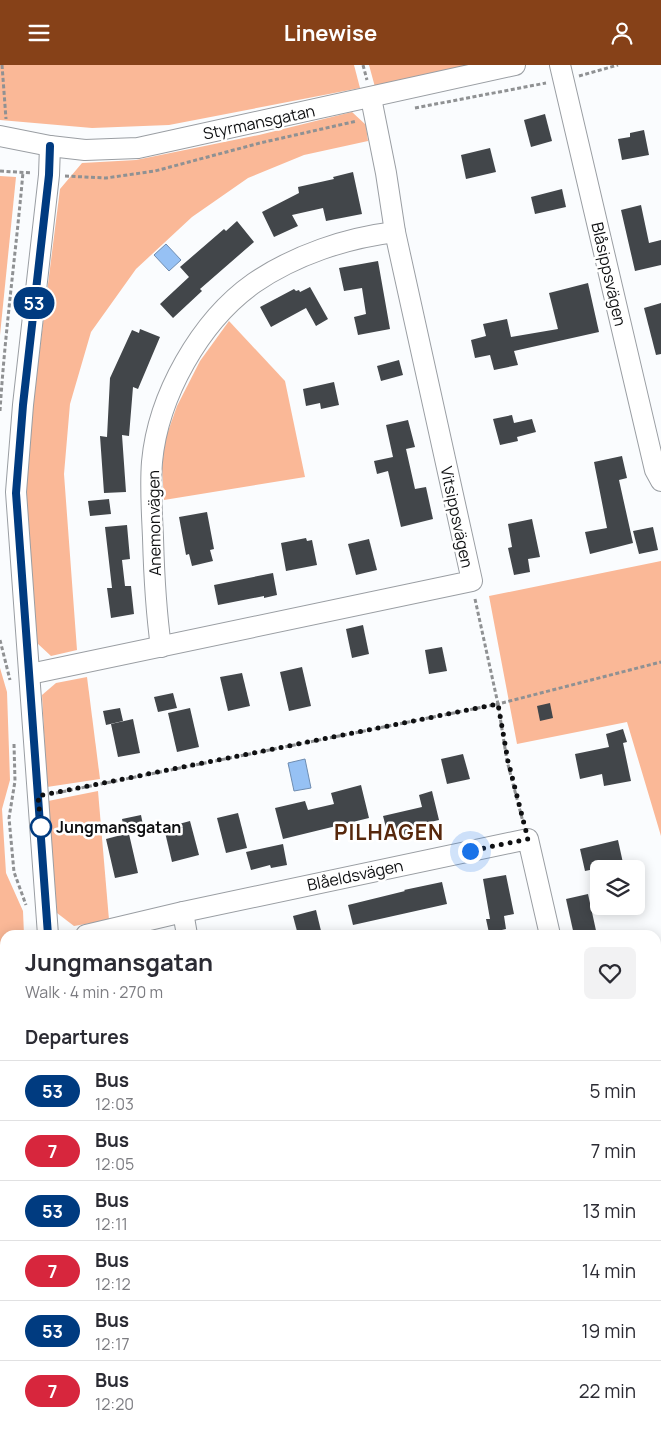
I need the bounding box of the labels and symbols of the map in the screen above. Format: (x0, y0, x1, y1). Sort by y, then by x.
street label: Styrmansgatan (201, 99, 317, 145)
street label: Blåsippsvägen (586, 220, 632, 328)
line badge: 53 (12, 287, 56, 319)
street label: Vitsippsvägen (436, 464, 478, 570)
street label: Anemonvägen (142, 470, 166, 576)
marker: Jungmansgatan (30, 816, 52, 838)
place label: Jungmansgatan (56, 816, 181, 838)
district label: PILHAGEN (334, 818, 444, 846)
your location (458, 839, 483, 864)
street label: Blåeldsvägen (305, 854, 405, 896)

